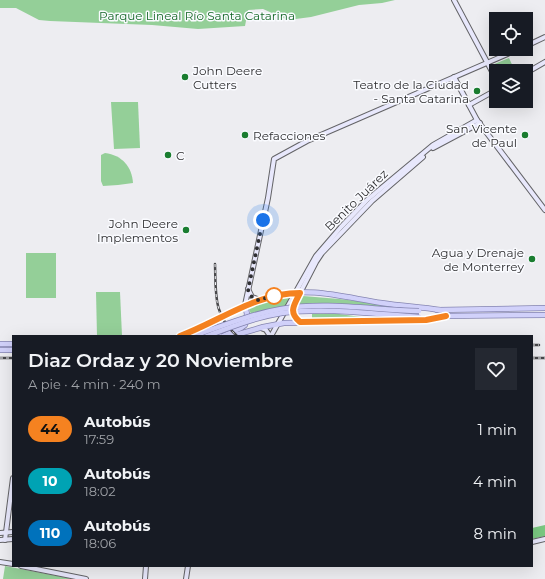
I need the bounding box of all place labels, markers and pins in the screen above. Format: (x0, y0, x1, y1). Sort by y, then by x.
place label: John Deere Cutters (192, 63, 262, 92)
marker: John Deere Cutters (180, 72, 190, 82)
place label: Teatro de la Ciudad - Santa Catarina (353, 77, 469, 106)
marker: Teatro de la Ciudad - Santa Catarina (472, 86, 482, 96)
place label: San Vicente de Paul (446, 121, 517, 150)
place label: Refacciones (253, 128, 325, 143)
marker: Refacciones (240, 130, 250, 140)
marker: San Vicente de Paul (520, 130, 530, 140)
place label: C (176, 148, 185, 163)
marker: C (163, 150, 173, 160)
place label: John Deere Implementos (97, 216, 178, 245)
marker: John Deere Implementos (181, 225, 191, 235)
place label: Agua y Drenaje de Monterrey (432, 245, 524, 274)
marker: Agua y Drenaje de Monterrey (527, 254, 537, 264)
unlabelled marker (265, 287, 283, 305)

